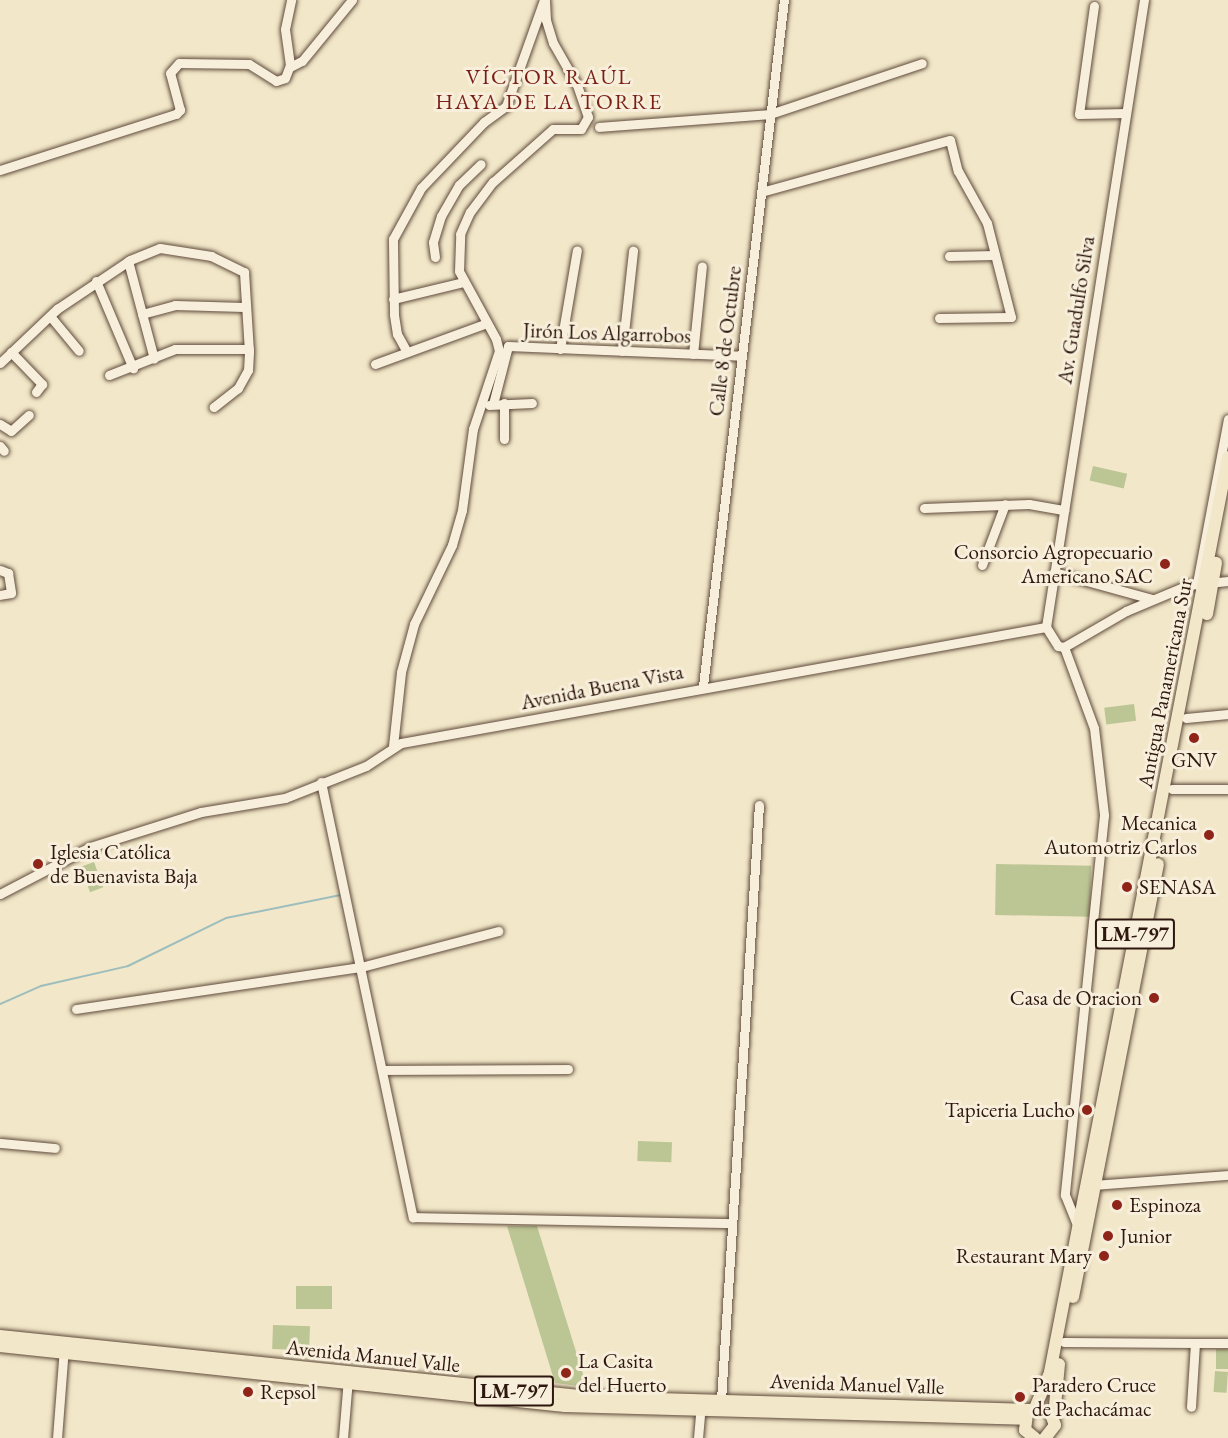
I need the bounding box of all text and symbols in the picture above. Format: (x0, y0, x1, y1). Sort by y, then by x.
district label: VÍCTOR RAÚL HAYA DE LA TORRE (435, 63, 663, 114)
street label: Av. Guadulfo Silva (1052, 234, 1100, 386)
street label: Calle 8 de Octubre (703, 264, 747, 418)
street label: Jirón Los Algarrobos (523, 317, 691, 349)
place label: Consorcio Agropecuario Americano SAC (954, 539, 1153, 589)
marker: Consorcio Agropecuario Americano SAC (1158, 557, 1172, 571)
street label: Antigua Panamericana Sur (1132, 576, 1198, 790)
street label: Avenida Buena Vista (519, 659, 685, 715)
marker: GNV (1187, 731, 1201, 745)
place label: GNV (1171, 747, 1217, 773)
place label: Mecanica Automotriz Carlos (1044, 810, 1197, 860)
marker: Mecanica Automotriz Carlos (1202, 828, 1216, 842)
place label: Iglesia Católica de Buenavista Baja (50, 839, 198, 889)
marker: Iglesia Católica de Buenavista Baja (31, 857, 45, 871)
place label: SENASA (1139, 874, 1216, 900)
marker: SENASA (1120, 880, 1134, 894)
road number: LM-797 (1094, 917, 1176, 951)
place label: Casa de Oracion (1010, 985, 1142, 1011)
marker: Casa de Oracion (1147, 991, 1161, 1005)
place label: Tapiceria Lucho (945, 1097, 1075, 1123)
marker: Tapiceria Lucho (1080, 1103, 1094, 1117)
place label: Espinoza (1129, 1192, 1201, 1218)
marker: Espinoza (1110, 1198, 1124, 1212)
place label: Junior (1120, 1223, 1172, 1249)
marker: Junior (1101, 1229, 1115, 1243)
place label: Restaurant Mary (956, 1243, 1092, 1269)
marker: Restaurant Mary (1097, 1249, 1111, 1263)
street label: Avenida Manuel Valle (285, 1334, 461, 1378)
place label: La Casita del Huerto (578, 1348, 666, 1398)
marker: La Casita del Huerto (559, 1366, 573, 1380)
street label: Avenida Manuel Valle (769, 1368, 945, 1400)
place label: Paradero Cruce de Pachacámac (1032, 1372, 1156, 1422)
road number: LM-797 (474, 1374, 554, 1408)
place label: Repsol (260, 1379, 316, 1405)
marker: Repsol (241, 1385, 255, 1399)
marker: Paradero Cruce de Pachacámac (1013, 1390, 1027, 1404)

